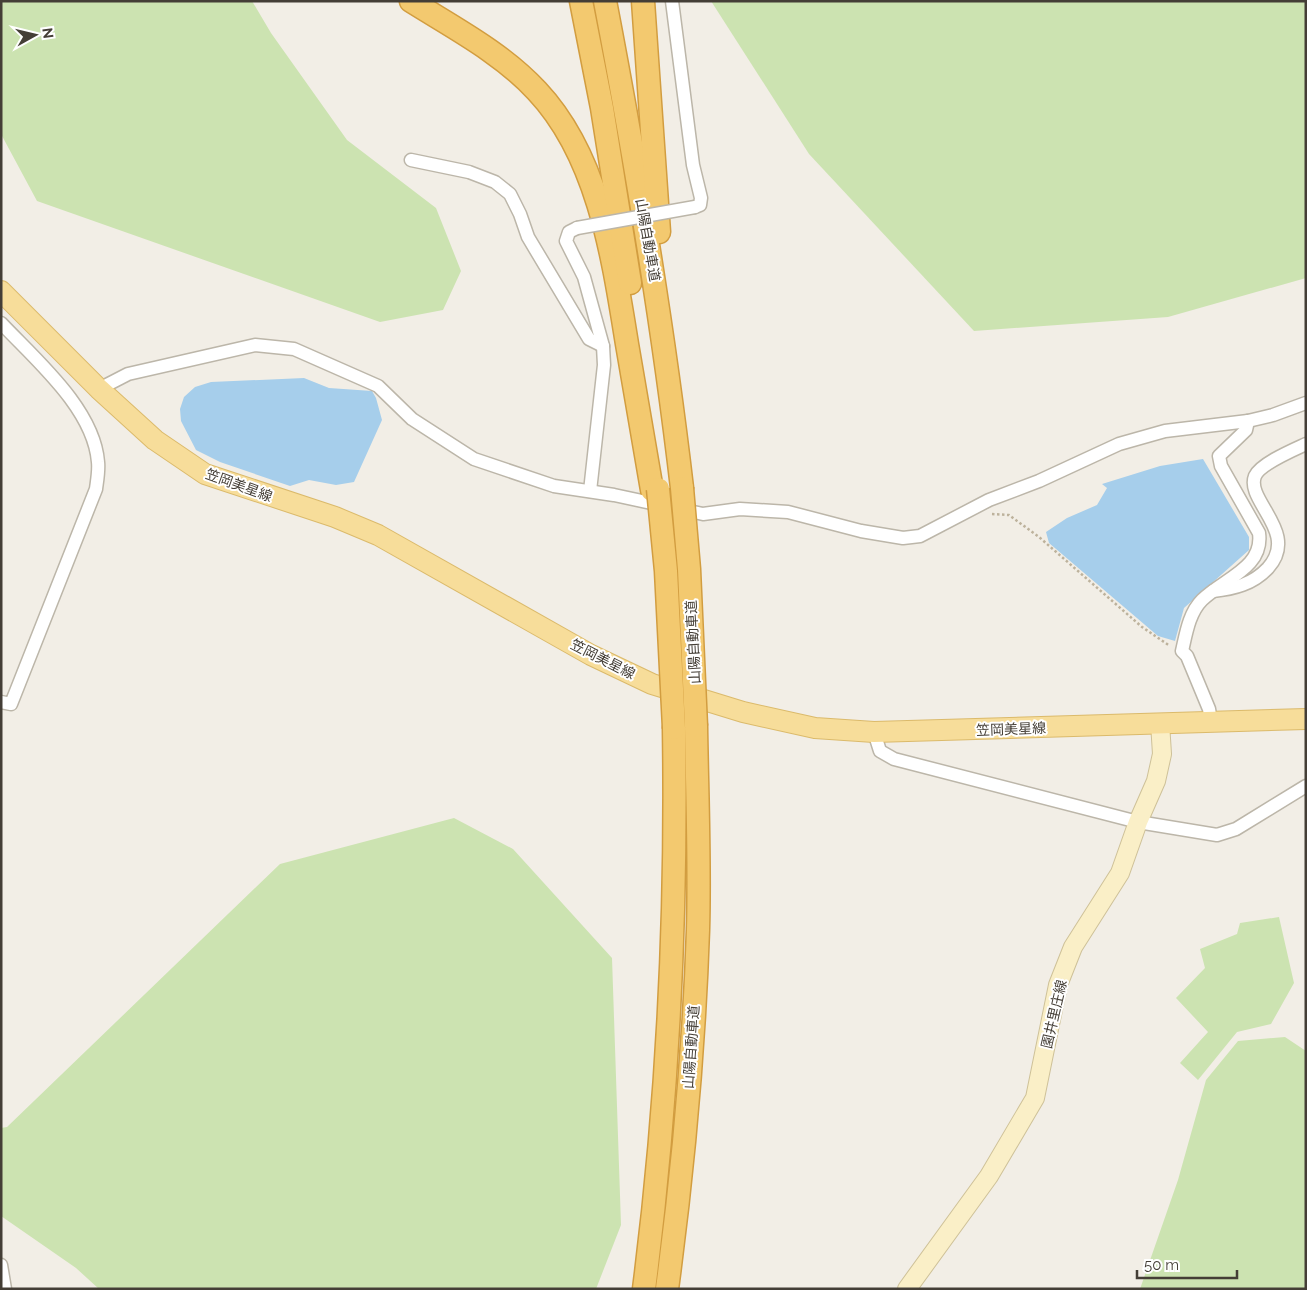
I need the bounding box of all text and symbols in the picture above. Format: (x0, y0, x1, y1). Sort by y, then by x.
north arrow (10, 10, 60, 60)
text: N (39, 27, 57, 40)
street label: 山陽自動車道 (633, 197, 663, 283)
street label: 笠岡美星線 (203, 466, 275, 504)
street label: 山陽自動車道 (683, 600, 703, 684)
street label: 笠岡美星線 (568, 636, 638, 682)
street label: 笠岡美星線 (976, 720, 1046, 738)
street label: 園井里庄線 (1038, 978, 1070, 1050)
street label: 山陽自動車道 (680, 1005, 702, 1089)
scale bar (1137, 1248, 1237, 1280)
text: 50 m (1144, 1256, 1179, 1274)

